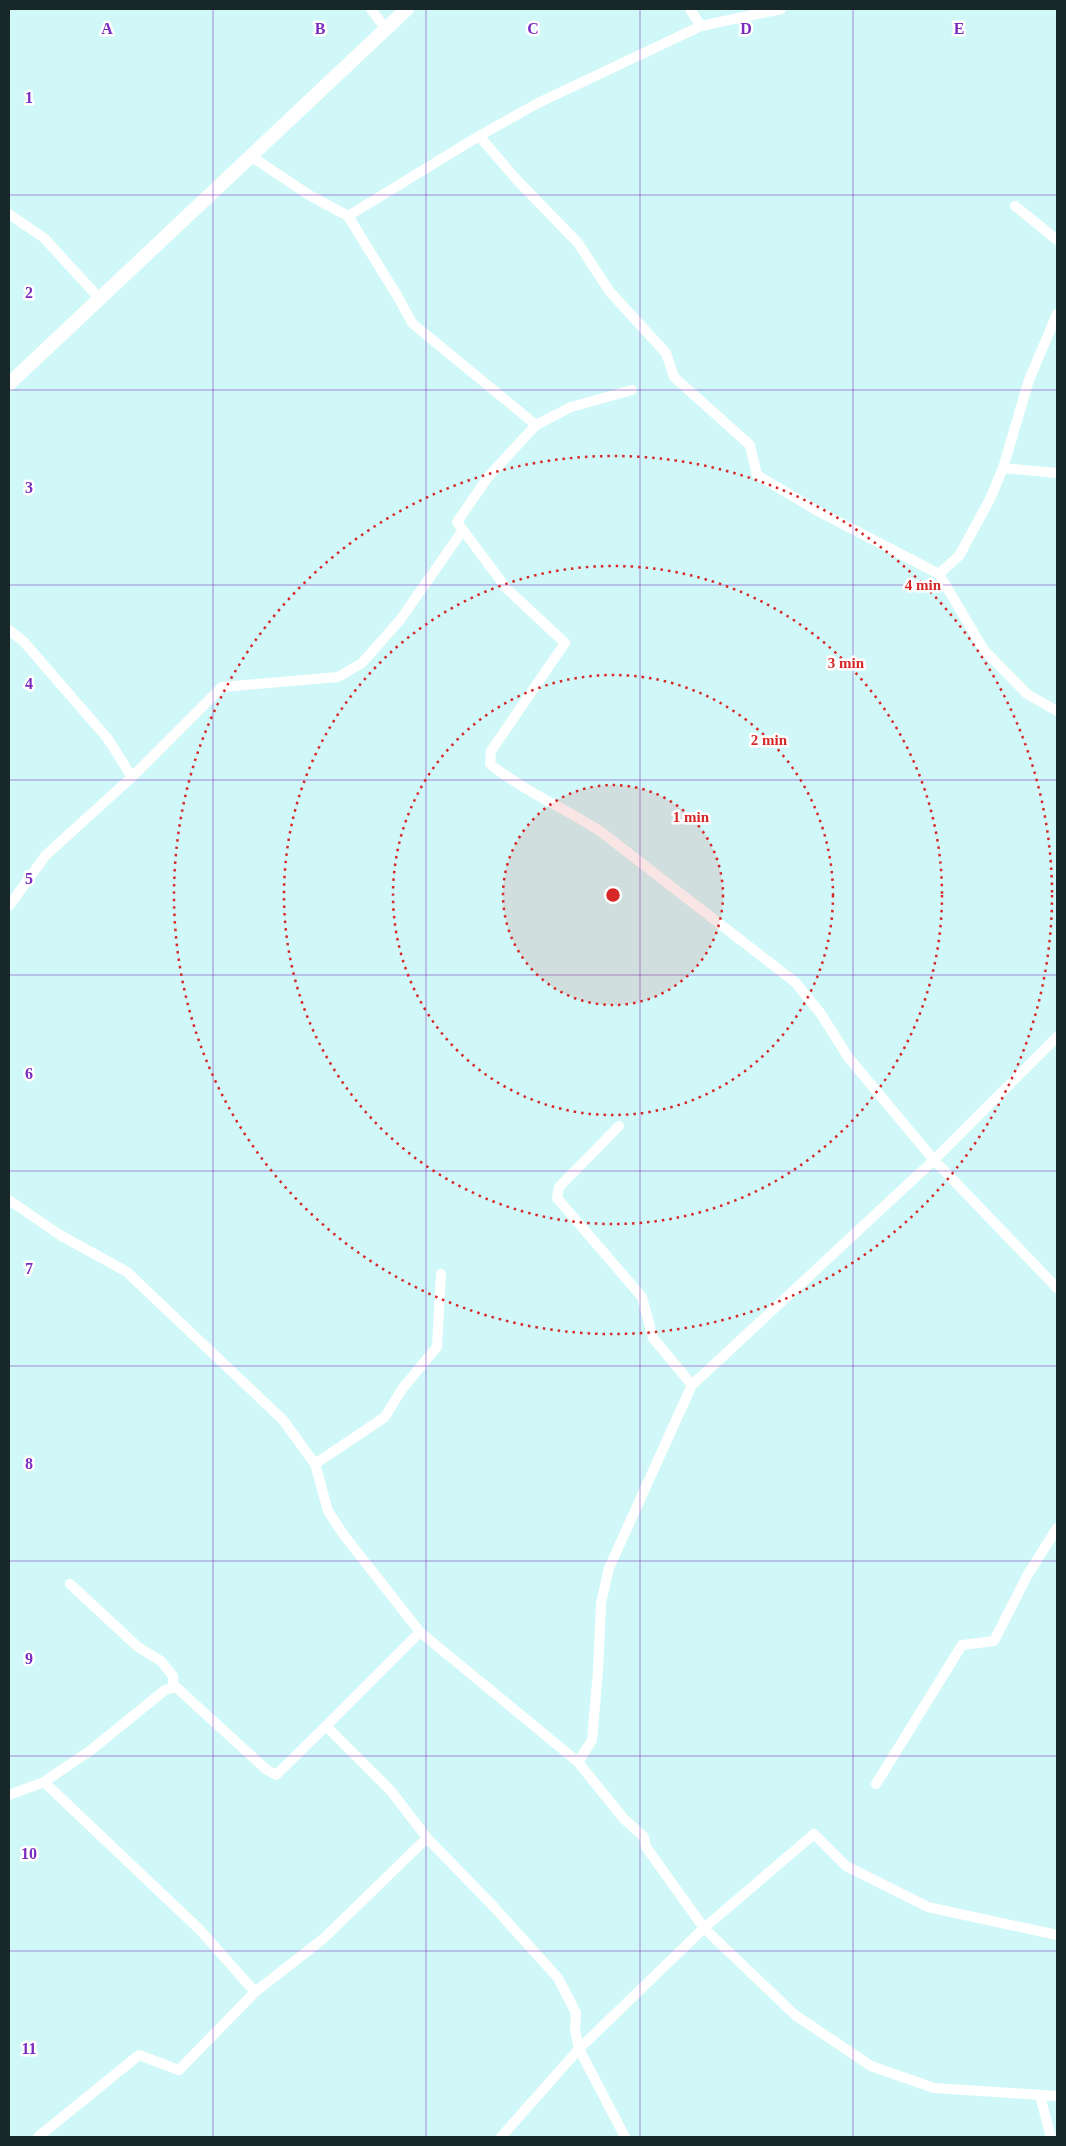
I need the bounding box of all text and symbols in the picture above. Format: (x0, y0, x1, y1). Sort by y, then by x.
text: A (101, 20, 113, 37)
text: B (315, 20, 326, 37)
text: C (527, 20, 539, 37)
text: D (740, 20, 752, 37)
text: E (954, 20, 964, 37)
text: 1 (25, 89, 33, 106)
text: 2 (25, 284, 33, 301)
text: 3 (25, 479, 33, 496)
text: 4 min (905, 577, 942, 593)
text: 3 min (828, 655, 865, 671)
text: 4 (25, 675, 33, 692)
text: 2 min (751, 732, 788, 748)
text: 1 min (673, 809, 710, 825)
text: 5 (25, 870, 33, 887)
centre of rings (604, 886, 622, 904)
text: 6 (25, 1065, 33, 1082)
text: 7 (25, 1260, 33, 1277)
text: 8 (25, 1455, 33, 1472)
text: 9 (25, 1650, 33, 1667)
text: 10 (21, 1845, 37, 1862)
text: 11 (21, 2040, 37, 2057)

